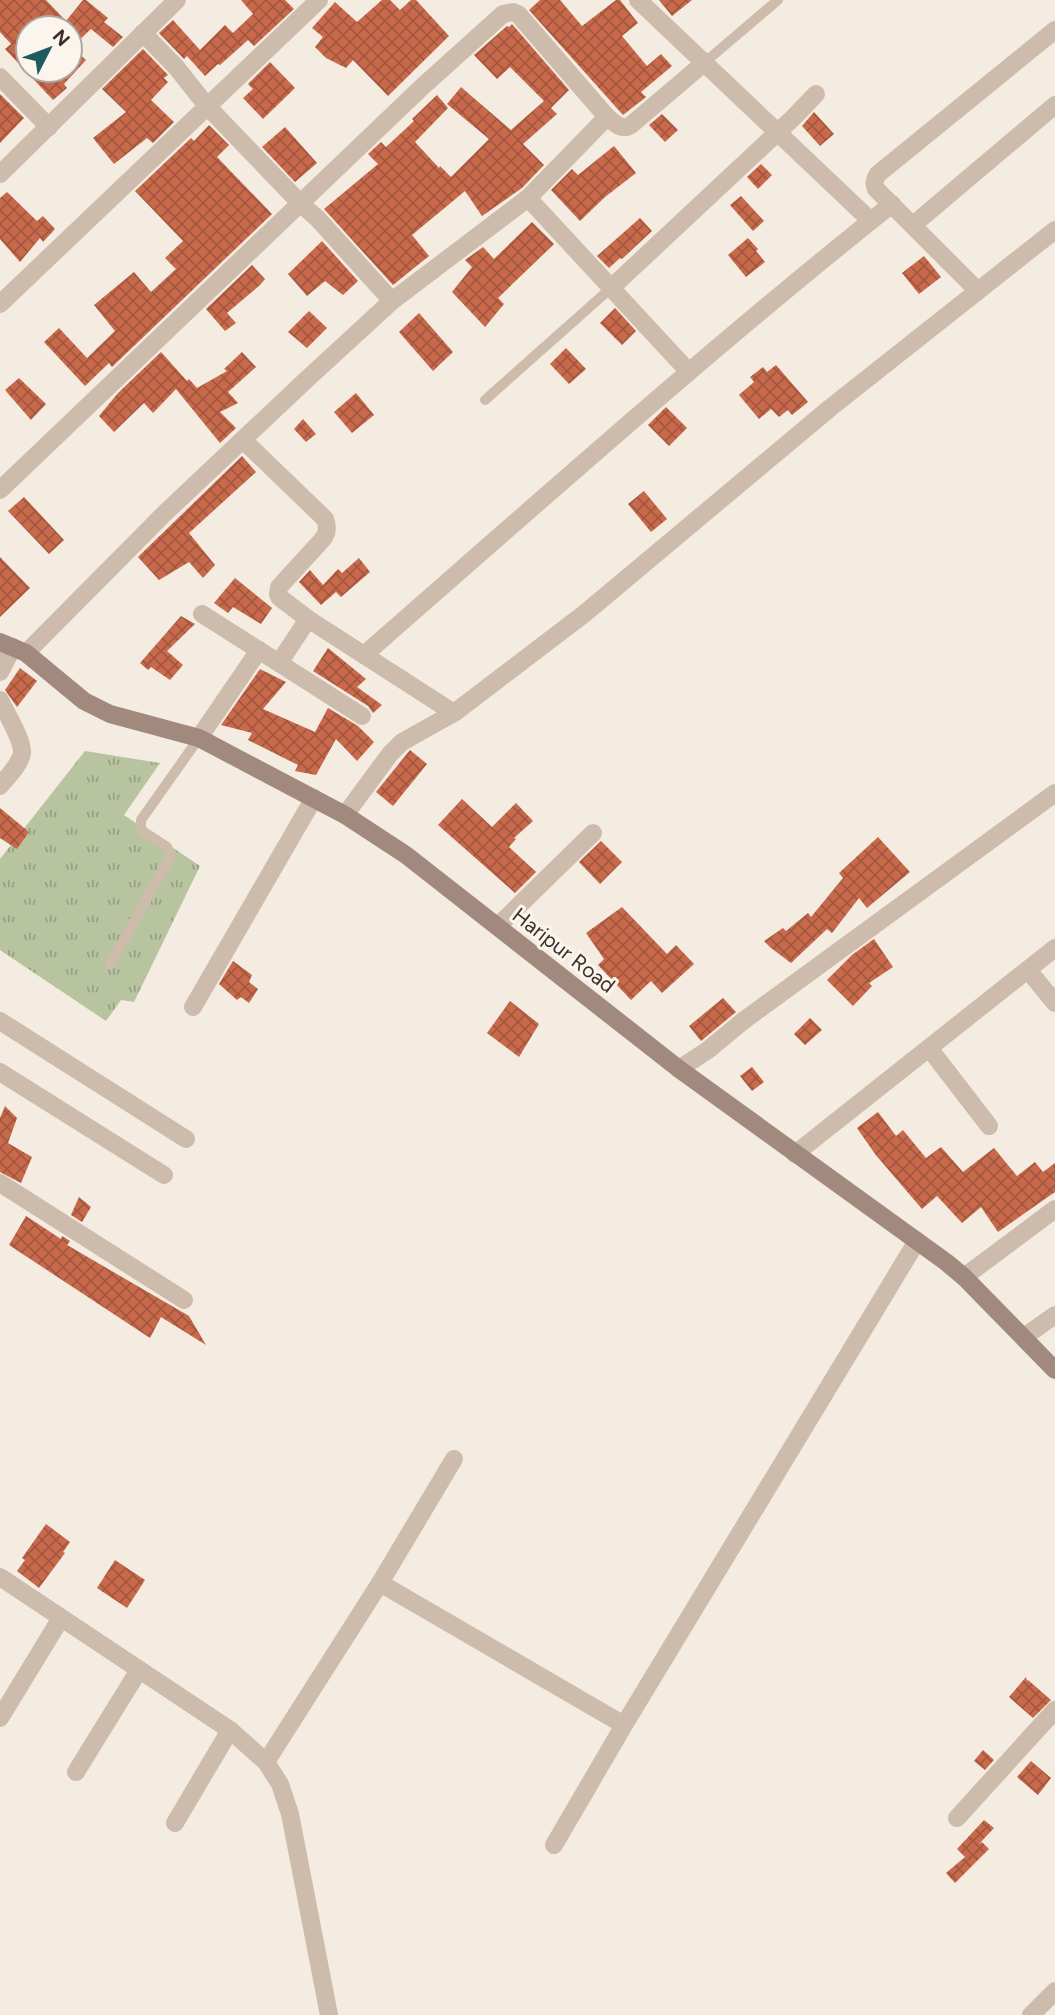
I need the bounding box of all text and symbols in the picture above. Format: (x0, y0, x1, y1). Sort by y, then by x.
north arrow (14, 14, 84, 84)
text: N (48, 25, 75, 51)
street label: Haripur Road (508, 902, 620, 998)

